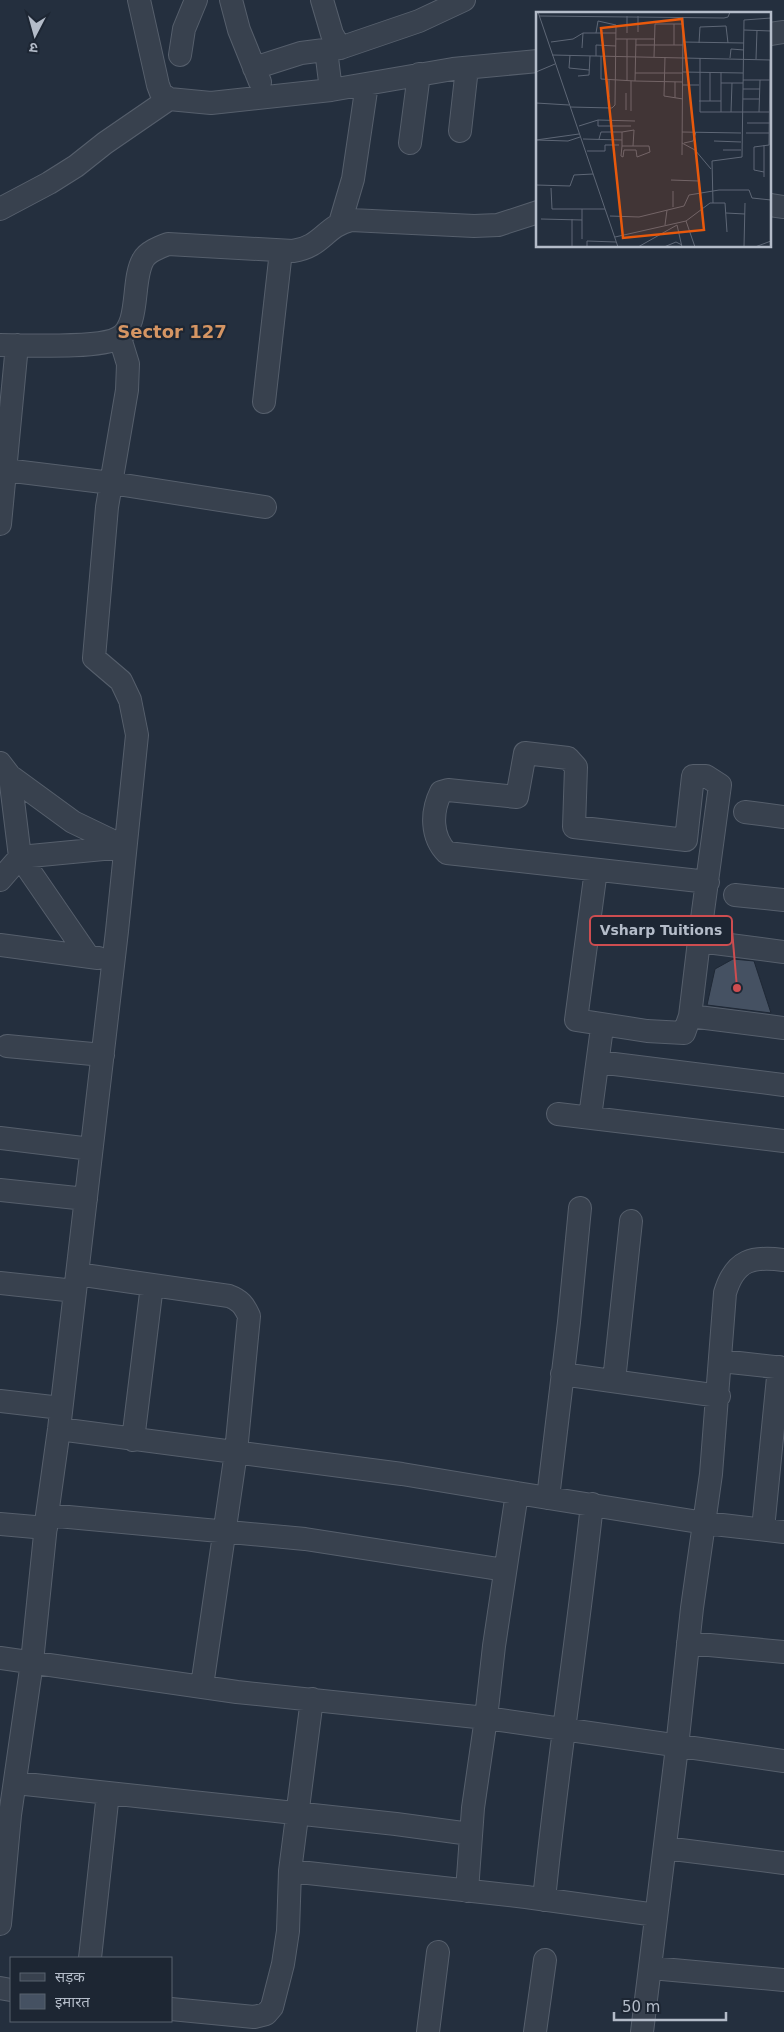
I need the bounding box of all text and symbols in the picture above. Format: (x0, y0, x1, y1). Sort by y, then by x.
north arrow (10, 10, 60, 60)
inset map (536, 12, 772, 248)
text: उ (28, 39, 39, 56)
district label: Sector 127 (117, 321, 227, 342)
callout: Vsharp Tuitions (590, 916, 732, 945)
text: Vsharp Tuitions (600, 922, 722, 938)
legend (10, 1957, 172, 2022)
text: सड़क (55, 1968, 85, 1986)
scale bar (614, 1990, 726, 2022)
text: इमारत (55, 1993, 90, 2011)
text: 50 m (622, 1998, 660, 2016)

